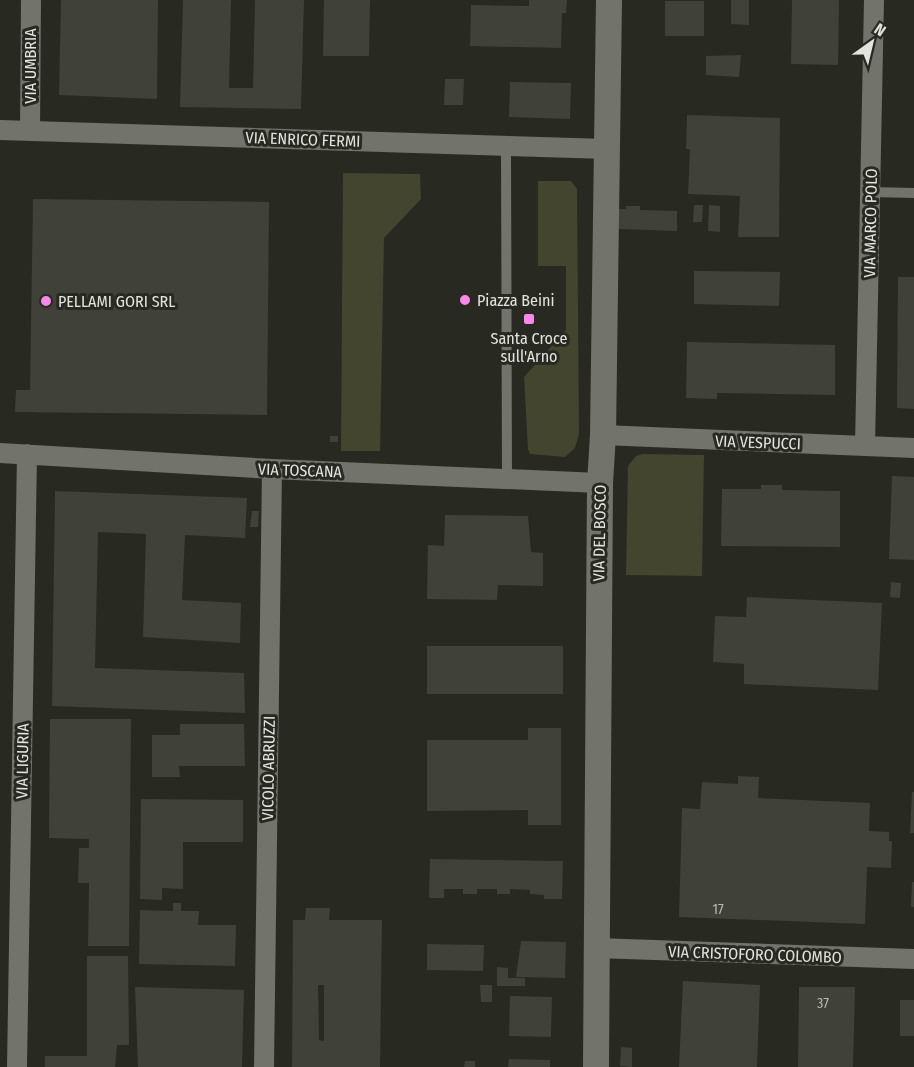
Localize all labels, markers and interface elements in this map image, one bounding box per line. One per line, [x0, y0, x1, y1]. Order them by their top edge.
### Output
north arrow [842, 12, 902, 72]
text: N [871, 19, 889, 41]
street label: VIA UMBRIA [21, 28, 40, 104]
street label: VIA ENRICO FERMI [245, 128, 361, 151]
street label: VIA MARCO POLO [860, 168, 881, 278]
place label: Piazza Beini [477, 291, 554, 310]
place label: PELLAMI GORI SRL [58, 292, 175, 311]
marker: Piazza Beini [458, 293, 472, 307]
marker: PELLAMI GORI SRL [39, 294, 53, 308]
marker: Santa Croce sull'Arno [522, 312, 536, 326]
place label: Santa Croce sull'Arno [491, 329, 567, 366]
street label: VIA VESPUCCI [715, 432, 801, 453]
street label: VIA TOSCANA [258, 460, 343, 481]
street label: VIA DEL BOSCO [589, 484, 610, 582]
street label: VICOLO ABRUZZI [258, 716, 279, 820]
street label: VIA LIGURIA [12, 722, 33, 799]
house number: 17 [712, 901, 724, 918]
street label: VIA CRISTOFORO COLOMBO [668, 942, 842, 967]
house number: 37 [817, 995, 829, 1012]

